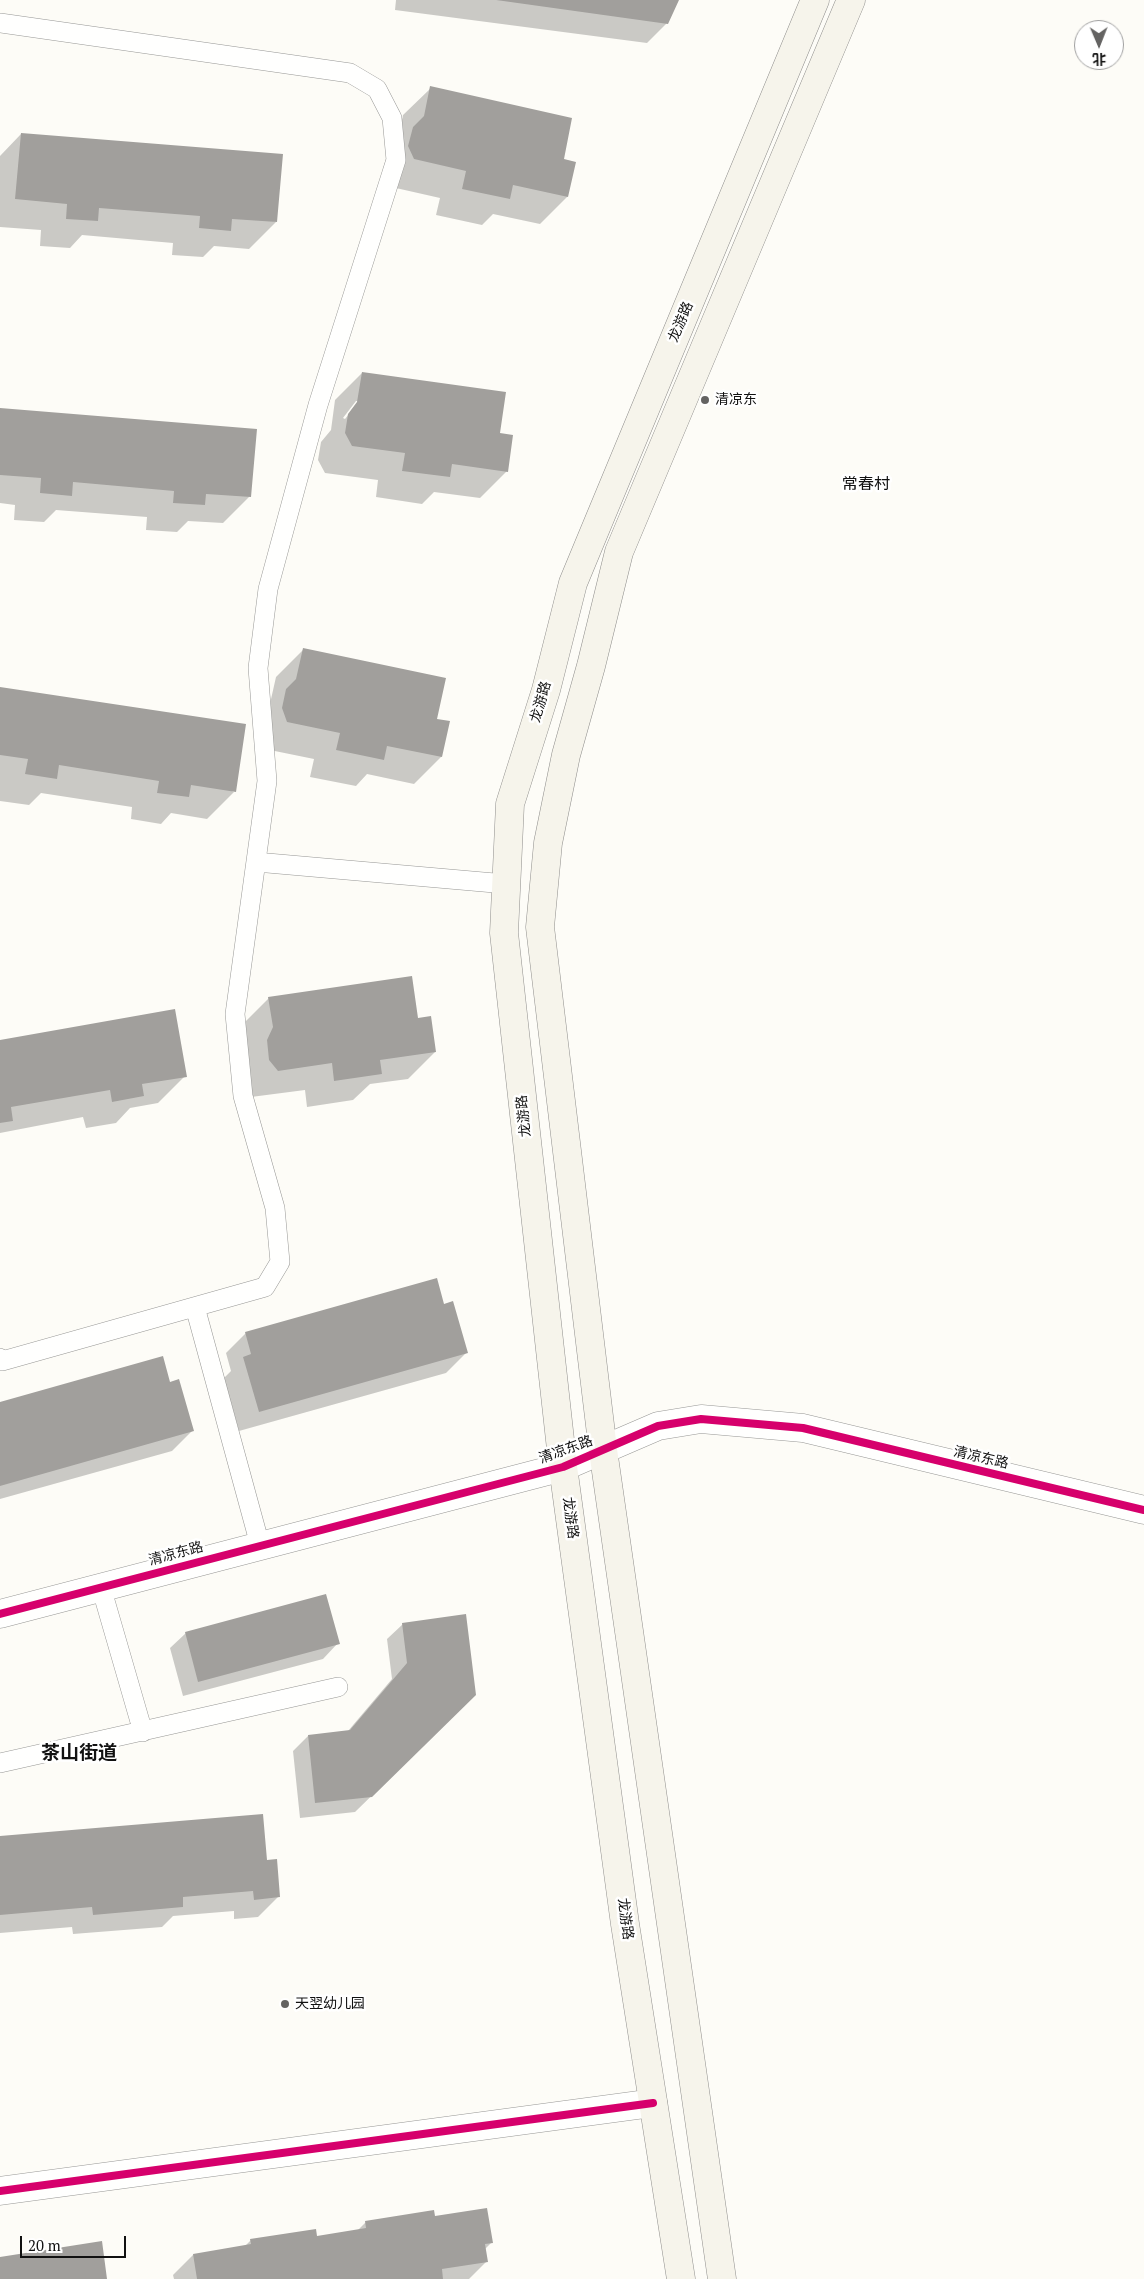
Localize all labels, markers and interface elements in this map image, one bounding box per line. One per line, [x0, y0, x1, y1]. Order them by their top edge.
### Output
north arrow [1074, 20, 1124, 70]
text: 北 [1092, 50, 1106, 69]
street label: 龙游路 [665, 299, 697, 345]
place label: 清凉东 [715, 392, 757, 408]
marker: 清凉东 [699, 394, 711, 406]
district label: 常春村 [842, 474, 890, 494]
street label: 龙游路 [527, 679, 555, 725]
street label: 龙游路 [513, 1094, 535, 1138]
street label: 清凉东路 [537, 1433, 595, 1467]
street label: 清凉东路 [952, 1444, 1010, 1472]
street label: 龙游路 [559, 1496, 581, 1540]
street label: 清凉东路 [147, 1539, 205, 1569]
district label: 茶山街道 [41, 1743, 117, 1765]
street label: 龙游路 [614, 1897, 636, 1941]
place label: 天翌幼儿园 [295, 1996, 365, 2012]
marker: 天翌幼儿园 [279, 1998, 291, 2010]
scale bar [22, 2226, 129, 2258]
text: 20 m [28, 2235, 61, 2255]

